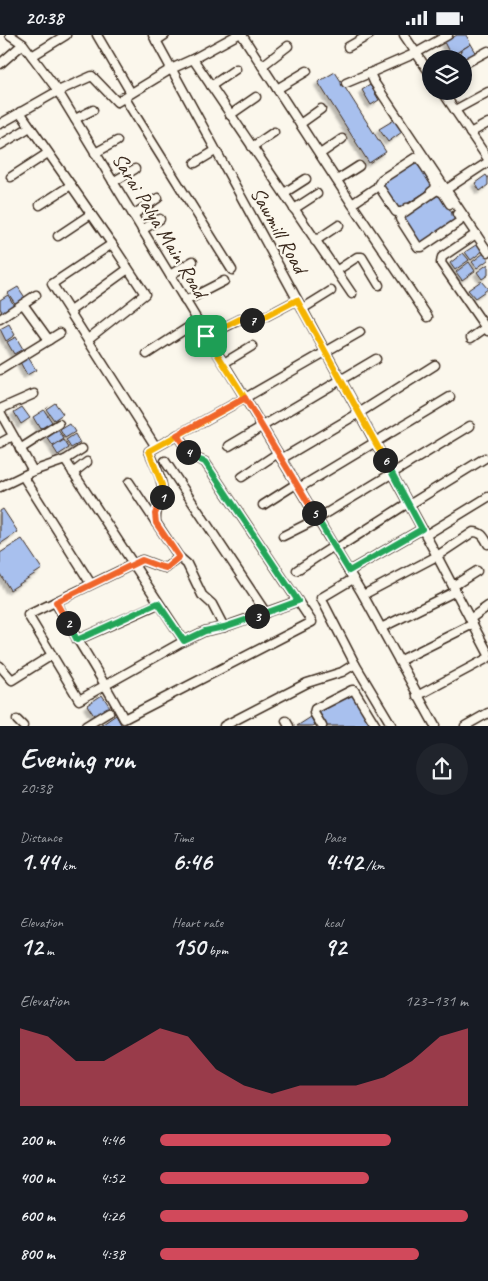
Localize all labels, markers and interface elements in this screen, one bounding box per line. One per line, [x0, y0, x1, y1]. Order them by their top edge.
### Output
text: 20:38 [25, 6, 63, 30]
map controls [422, 50, 472, 100]
button: layers [422, 50, 472, 100]
street label: Sarai Palya Main Road [107, 148, 215, 305]
street label: Sawmill Road [245, 182, 315, 281]
pin: 7 [240, 307, 264, 333]
text: 7 [249, 312, 256, 329]
pin [185, 315, 227, 357]
icon: arrive [192, 322, 220, 350]
pin: 4 [176, 439, 200, 465]
text: 4 [185, 444, 192, 461]
pin: 6 [372, 447, 398, 473]
text: 6 [382, 452, 389, 469]
pin: 1 [150, 485, 174, 509]
text: 1 [159, 489, 166, 506]
pin: 5 [302, 501, 326, 525]
text: 5 [311, 505, 318, 522]
pin: 3 [244, 603, 270, 629]
text: 3 [254, 608, 261, 625]
pin: 2 [56, 611, 80, 635]
text: 2 [65, 615, 72, 632]
text: Evening run [20, 741, 135, 776]
button: share [416, 743, 468, 795]
text: 20:38 [20, 778, 52, 798]
text: Distance [20, 829, 62, 846]
text: Time [172, 829, 193, 846]
text: Pace [324, 829, 346, 846]
text: 1.44 [20, 846, 59, 878]
text: 6:46 [172, 846, 212, 878]
text: 4:42 [324, 846, 363, 878]
text: km [59, 857, 76, 874]
text: /km [363, 857, 384, 874]
text: Elevation [20, 914, 63, 931]
text: Heart rate [172, 914, 223, 931]
text: kcal [324, 914, 343, 931]
text: 12 [20, 931, 43, 963]
text: 150 [172, 931, 205, 963]
text: 92 [324, 931, 346, 963]
text: m [43, 942, 54, 959]
text: bpm [205, 942, 228, 959]
text: Elevation [20, 991, 69, 1011]
text: 123–131 m [405, 991, 468, 1011]
text: 200 m [20, 1130, 55, 1150]
text: 4:46 [100, 1130, 125, 1150]
text: 400 m [20, 1168, 55, 1188]
text: 4:52 [100, 1168, 125, 1188]
text: 600 m [20, 1206, 55, 1226]
text: 4:26 [100, 1206, 125, 1226]
text: 800 m [20, 1244, 55, 1264]
text: 4:38 [100, 1244, 125, 1264]

